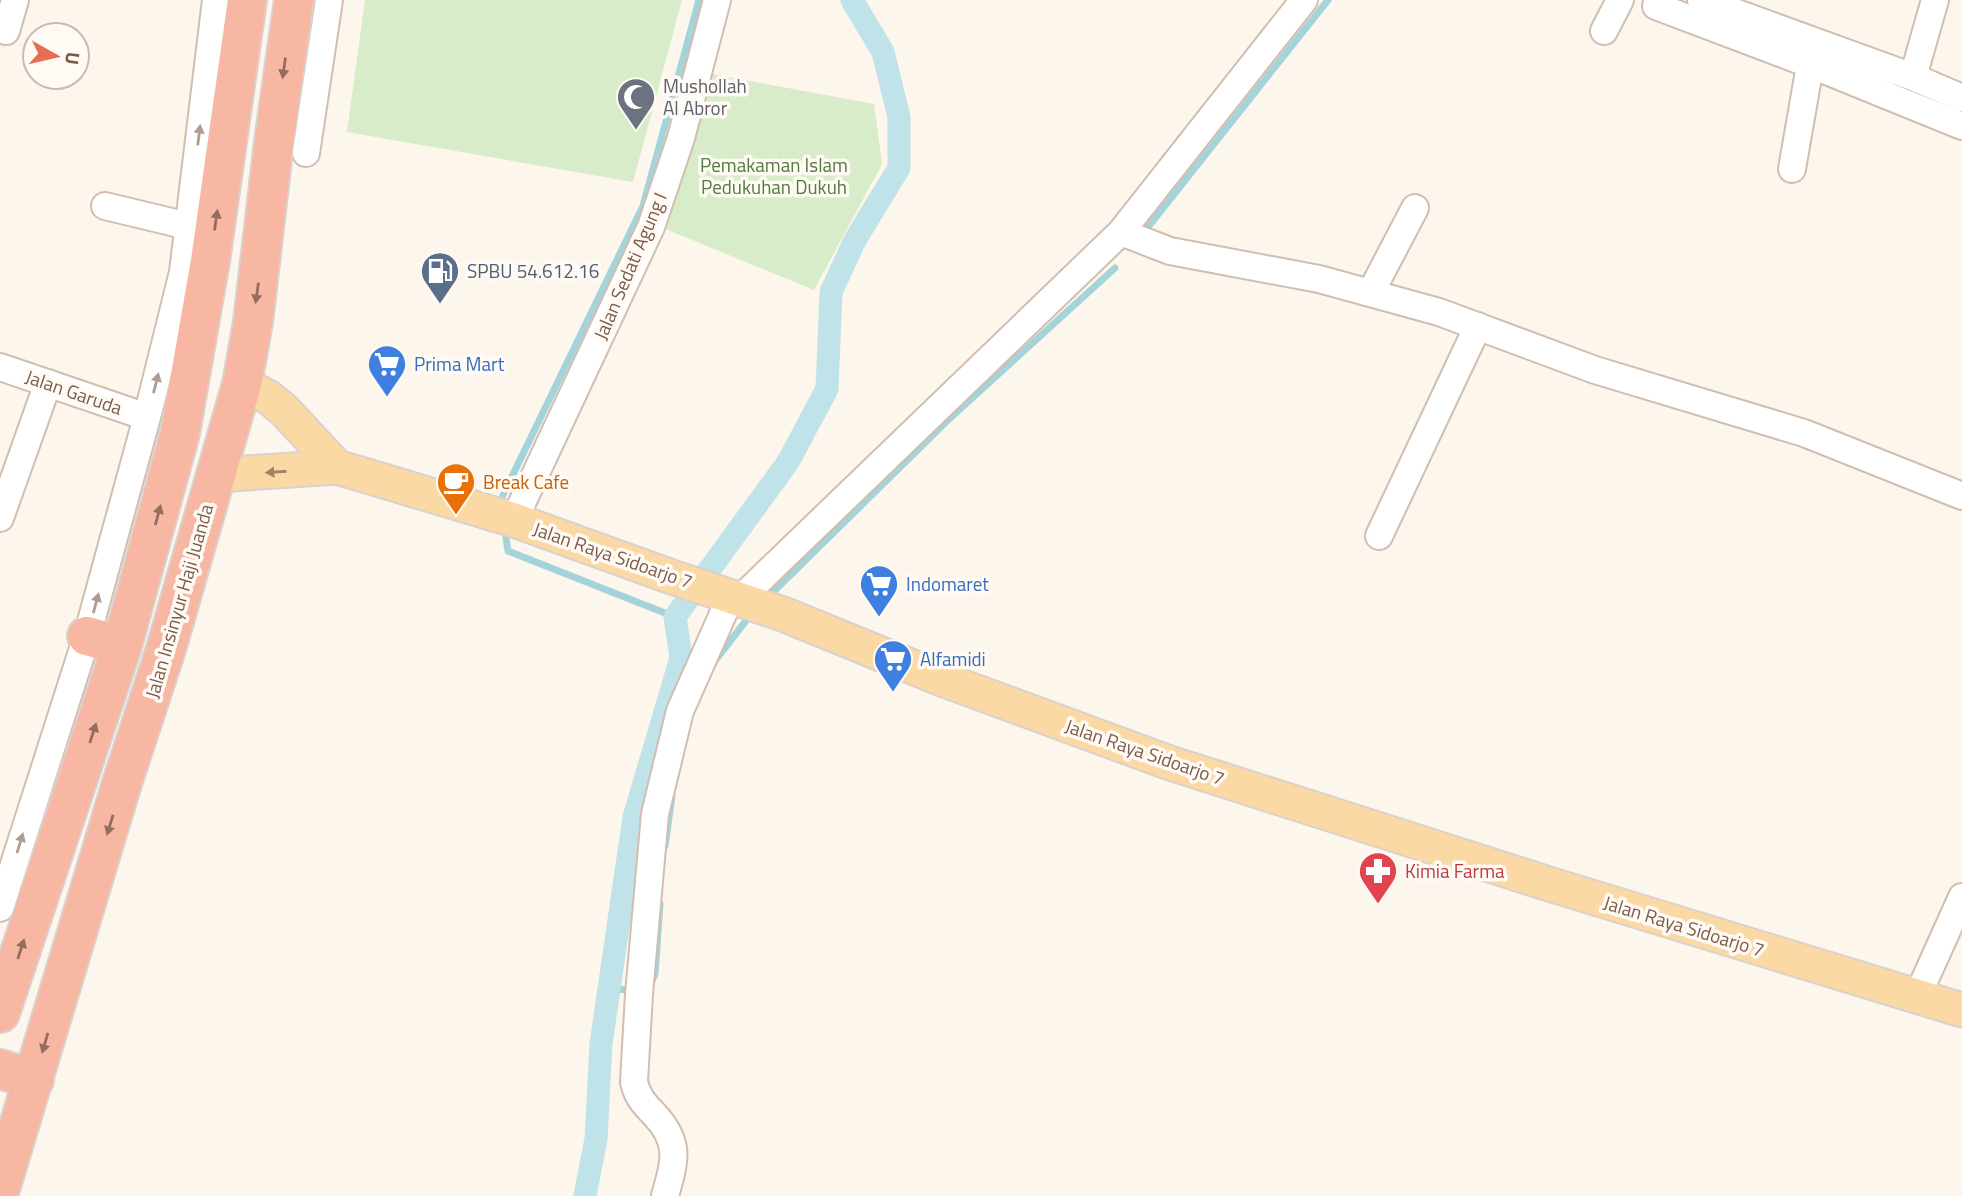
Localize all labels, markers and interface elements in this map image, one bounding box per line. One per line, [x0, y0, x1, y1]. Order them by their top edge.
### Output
north arrow [21, 21, 91, 91]
text: U [58, 50, 89, 67]
one-way arrow [279, 57, 290, 79]
place label: Mushollah Al Abror [663, 71, 747, 122]
mosque icon: Mushollah Al Abror [615, 76, 657, 131]
one-way arrow [194, 124, 205, 146]
park label: Pemakaman Islam Pedukuhan Dukuh [700, 150, 848, 201]
street label: Jalan Sedati Agung I [585, 188, 674, 344]
one-way arrow [211, 209, 222, 231]
fuel station icon: SPBU 54.612.16 [419, 250, 461, 305]
place label: SPBU 54.612.16 [467, 256, 599, 285]
one-way arrow [252, 283, 263, 305]
supermarket icon: Prima Mart [366, 343, 408, 398]
place label: Prima Mart [414, 349, 505, 378]
street label: Jalan Garuda [22, 361, 127, 422]
one-way arrow [151, 372, 162, 394]
cafe icon: Break Cafe [435, 461, 477, 516]
one-way arrow [265, 467, 287, 478]
place label: Break Cafe [483, 467, 569, 496]
street label: Jalan Insinyur Haji Juanda [137, 500, 220, 701]
one-way arrow [153, 504, 163, 525]
street label: Jalan Raya Sidoarjo 7 [530, 514, 697, 595]
supermarket icon: Indomaret [858, 563, 900, 618]
place label: Indomaret [906, 569, 989, 598]
one-way arrow [92, 592, 102, 613]
supermarket icon: Alfamidi [872, 638, 914, 693]
place label: Alfamidi [920, 644, 986, 673]
street label: Jalan Raya Sidoarjo 7 [1062, 711, 1229, 792]
one-way arrow [88, 722, 99, 743]
one-way arrow [104, 815, 114, 836]
one-way arrow [16, 832, 26, 853]
pharmacy icon: Kimia Farma [1357, 850, 1399, 905]
place label: Kimia Farma [1405, 856, 1505, 885]
street label: Jalan Raya Sidoarjo 7 [1600, 887, 1768, 964]
one-way arrow [17, 938, 27, 959]
one-way arrow [39, 1033, 49, 1054]

